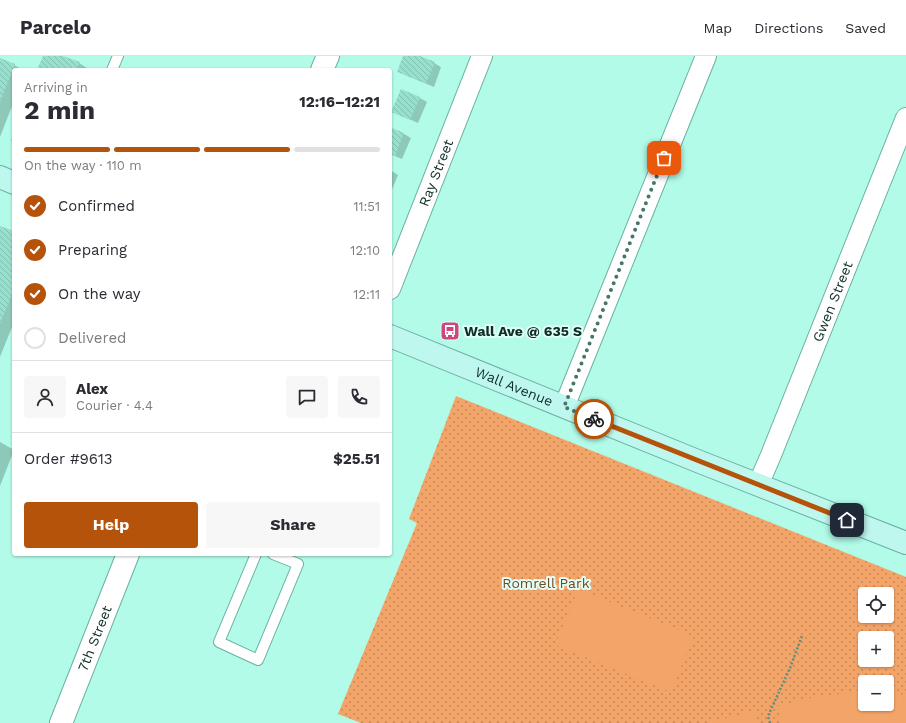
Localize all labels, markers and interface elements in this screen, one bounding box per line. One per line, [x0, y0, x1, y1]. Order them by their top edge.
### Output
text: Parcelo [20, 16, 91, 39]
text: Map [704, 20, 732, 36]
text: Directions [754, 20, 823, 36]
text: Saved [845, 20, 886, 36]
text: Arriving in [24, 80, 88, 95]
text: 12:16–12:21 [299, 93, 380, 111]
text: 2 min [24, 95, 95, 125]
street label: Ray Street [415, 137, 456, 209]
pin [647, 141, 681, 175]
icon: bag [653, 147, 675, 169]
text: On the way · 110 m [24, 158, 142, 173]
icon: check [24, 195, 46, 217]
text: Confirmed [58, 197, 135, 215]
text: 11:51 [353, 199, 380, 214]
icon: check [24, 239, 46, 261]
text: Preparing [58, 241, 127, 259]
text: 12:10 [350, 243, 380, 258]
street label: Gwen Street [809, 259, 856, 344]
icon: check [24, 283, 46, 305]
text: On the way [58, 285, 140, 303]
text: 12:11 [353, 287, 380, 302]
bus stop icon: Wall Ave @ 635 S [439, 320, 461, 342]
place label: Wall Ave @ 635 S [464, 323, 582, 339]
text: Delivered [58, 329, 126, 347]
street label: Wall Avenue [473, 363, 555, 409]
button: person [24, 376, 66, 418]
button: chat [286, 376, 328, 418]
button: phone [338, 376, 380, 418]
text: Alex [76, 380, 108, 398]
text: Courier · 4.4 [76, 398, 153, 413]
courier [574, 399, 614, 439]
icon: bike [583, 408, 605, 430]
text: Order #9613 [24, 450, 113, 468]
text: $25.51 [333, 450, 380, 468]
button: Help [24, 502, 198, 548]
button: Share [206, 502, 380, 548]
pin [830, 503, 864, 537]
icon: home [836, 509, 858, 531]
park label: Romrell Park [502, 575, 590, 591]
map controls [858, 587, 894, 711]
button: locate [858, 587, 894, 623]
street label: 7th Street [74, 603, 115, 674]
button: + [858, 631, 894, 667]
button: − [858, 675, 894, 711]

